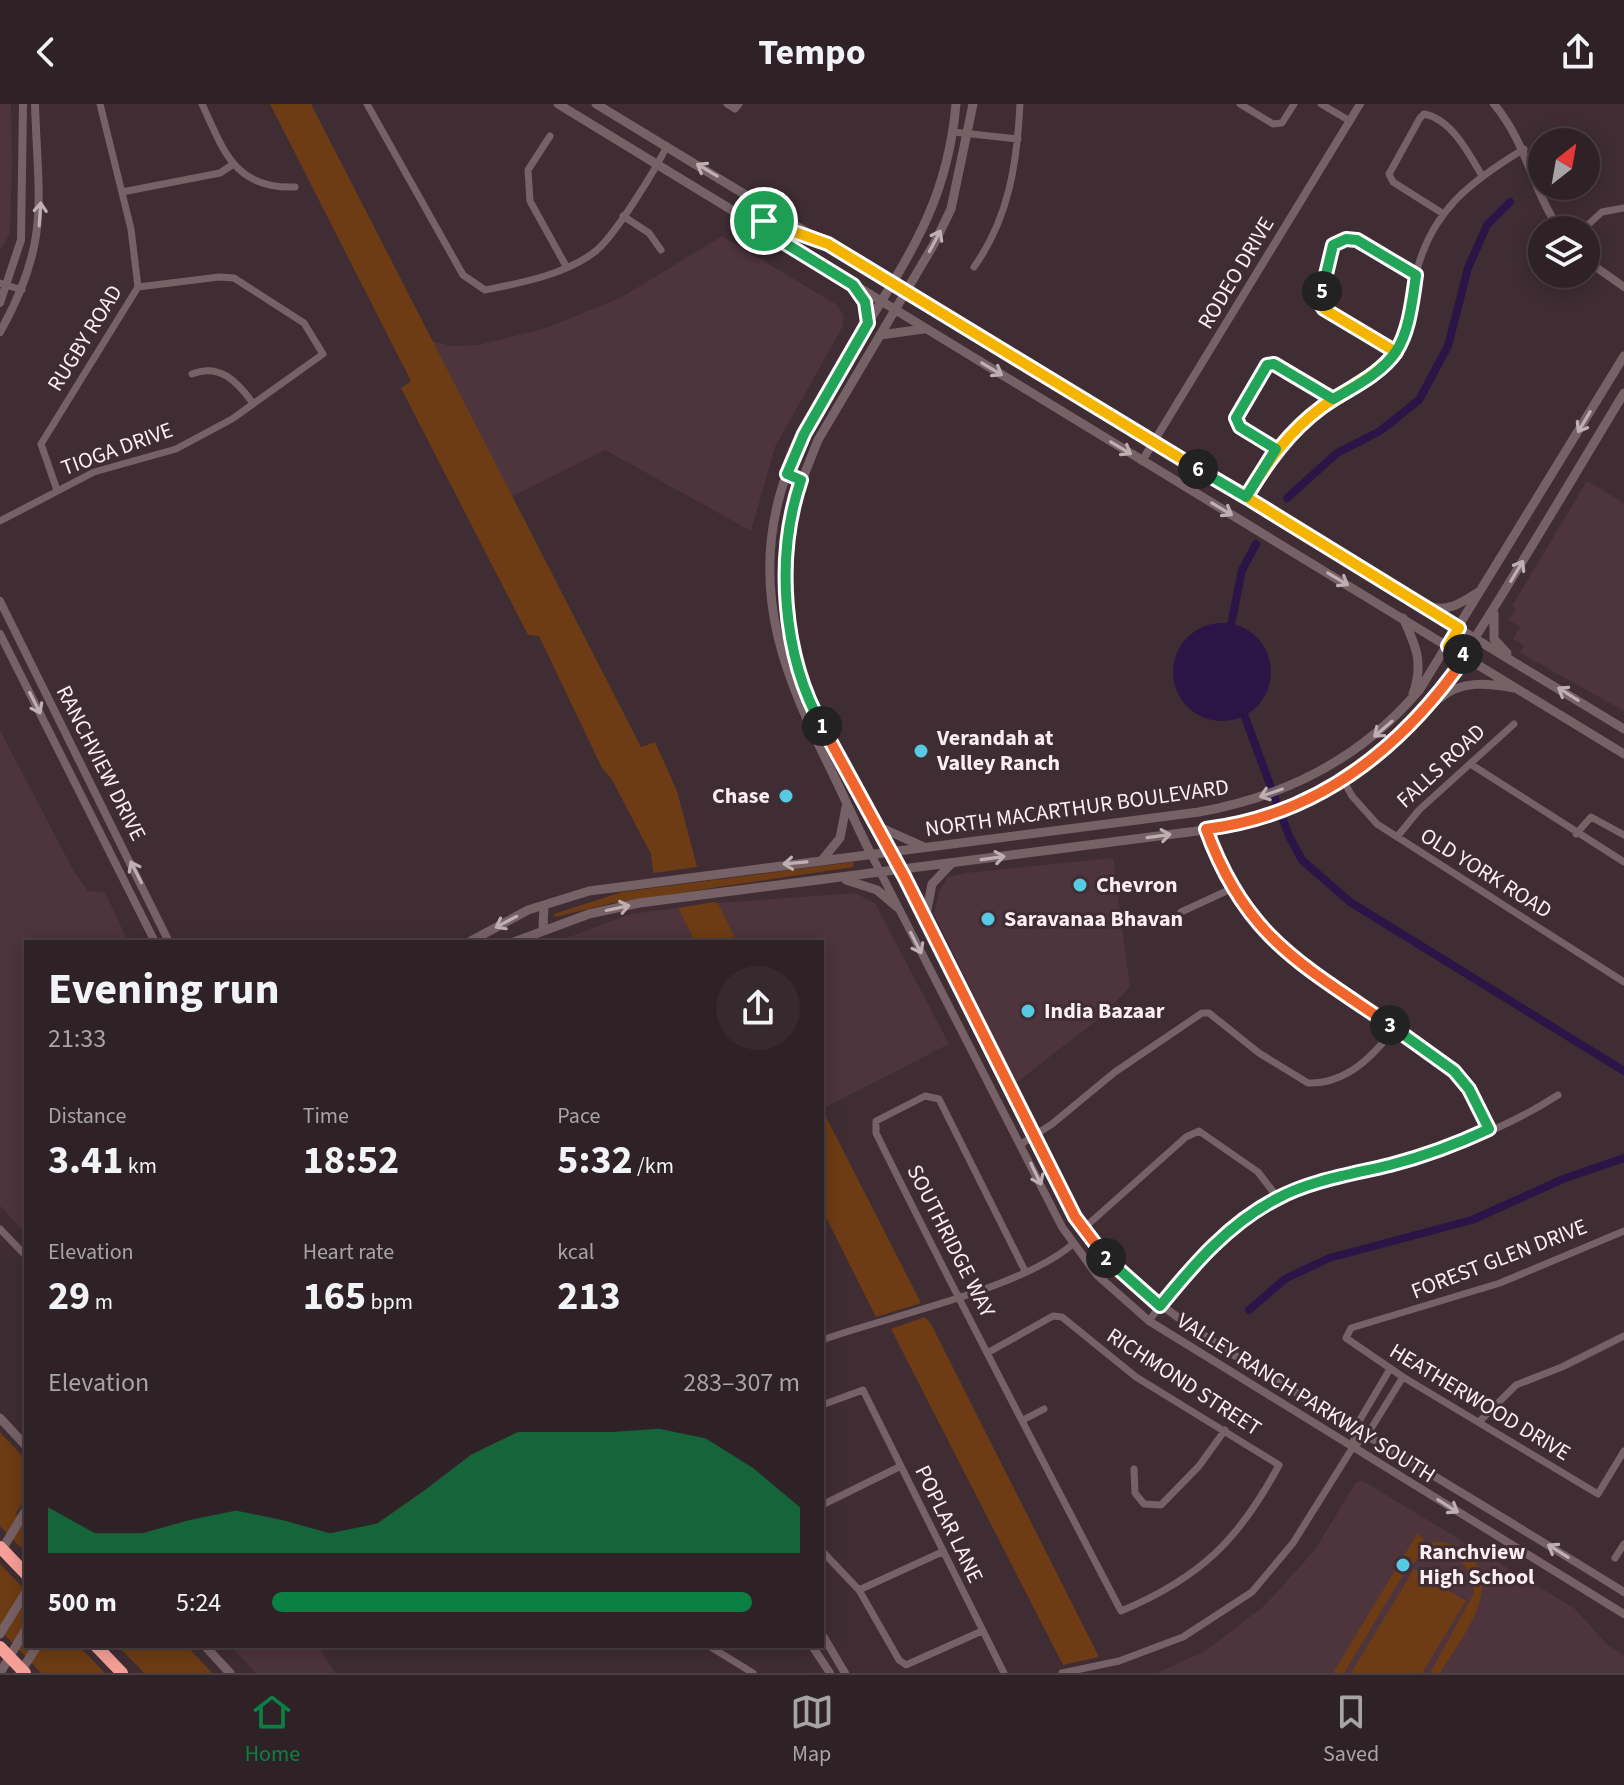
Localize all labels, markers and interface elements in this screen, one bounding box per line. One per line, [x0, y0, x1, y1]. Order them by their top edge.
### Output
text: Tempo [758, 27, 866, 78]
icon: back [24, 30, 68, 74]
icon: share [1556, 30, 1600, 74]
north arrow [1528, 128, 1600, 200]
map controls [1528, 128, 1600, 288]
one-way arrow [696, 162, 719, 178]
pin [730, 187, 798, 255]
icon: arrive [742, 199, 786, 243]
one-way arrow [33, 201, 48, 228]
street label: RODEO DRIVE [1190, 211, 1282, 335]
button: layers [1528, 216, 1600, 288]
one-way arrow [928, 229, 944, 253]
pin: 5 [1302, 271, 1342, 311]
text: 5 [1316, 275, 1328, 307]
street label: RUGBY ROAD [40, 279, 130, 397]
one-way arrow [980, 362, 1003, 378]
one-way arrow [1575, 410, 1591, 433]
street label: TIOGA DRIVE [57, 414, 177, 484]
one-way arrow [1109, 440, 1132, 456]
pin: 6 [1178, 449, 1218, 489]
text: 6 [1192, 453, 1204, 485]
one-way arrow [1210, 501, 1233, 517]
one-way arrow [1509, 560, 1525, 583]
one-way arrow [1326, 571, 1349, 587]
pin: 4 [1443, 634, 1483, 674]
text: 4 [1457, 638, 1469, 670]
street label: RANCHVIEW DRIVE [48, 680, 154, 846]
one-way arrow [1557, 685, 1579, 702]
one-way arrow [28, 691, 43, 715]
pin: 1 [802, 706, 842, 746]
text: 1 [816, 710, 828, 742]
street label: FALLS ROAD [1389, 716, 1493, 816]
one-way arrow [1374, 719, 1394, 737]
place label: Verandah at Valley Ranch [936, 722, 1060, 779]
marker: Verandah at Valley Ranch [912, 742, 930, 760]
street label: NORTH MACARTHUR BOULEVARD [923, 771, 1231, 845]
place label: Chase [712, 780, 770, 812]
marker: Chase [777, 787, 795, 805]
one-way arrow [1259, 787, 1284, 802]
street label: OLD YORK ROAD [1414, 820, 1558, 926]
one-way arrow [1145, 828, 1172, 843]
one-way arrow [980, 850, 1005, 865]
one-way arrow [782, 856, 809, 871]
one-way arrow [127, 860, 143, 884]
place label: Chevron [1096, 869, 1177, 901]
marker: Chevron [1071, 876, 1089, 894]
one-way arrow [605, 899, 630, 914]
place label: Saravanaa Bhavan [1004, 903, 1183, 935]
marker: Saravanaa Bhavan [979, 910, 997, 928]
one-way arrow [494, 915, 518, 931]
one-way arrow [909, 931, 924, 955]
text: Evening run [48, 958, 280, 1021]
button: share [716, 966, 800, 1050]
place label: India Bazaar [1044, 995, 1165, 1027]
marker: India Bazaar [1019, 1002, 1037, 1020]
pin: 3 [1370, 1005, 1410, 1045]
text: 3 [1384, 1009, 1396, 1041]
text: 21:33 [48, 1020, 106, 1057]
text: Distance [48, 1100, 126, 1132]
text: Time [303, 1100, 349, 1132]
text: Pace [557, 1100, 600, 1132]
text: 3.41 [48, 1132, 123, 1189]
text: 18:52 [303, 1132, 399, 1189]
text: 5:32 [557, 1132, 633, 1189]
text: km [123, 1150, 157, 1182]
text: /km [633, 1150, 674, 1182]
street label: SOUTHRIDGE WAY [899, 1159, 1004, 1323]
one-way arrow [1028, 1162, 1044, 1186]
street label: FOREST GLEN DRIVE [1406, 1211, 1592, 1307]
text: Elevation [48, 1236, 134, 1268]
text: Heart rate [303, 1236, 394, 1268]
text: kcal [557, 1236, 594, 1268]
pin: 2 [1086, 1238, 1126, 1278]
text: 2 [1100, 1242, 1112, 1274]
text: 29 [48, 1268, 90, 1325]
text: 165 [303, 1268, 366, 1325]
text: 213 [557, 1268, 621, 1325]
text: m [90, 1286, 113, 1318]
text: bpm [366, 1286, 413, 1318]
street label: VALLEY RANCH PARKWAY SOUTH [1170, 1305, 1442, 1491]
street label: RICHMOND STREET [1100, 1320, 1268, 1444]
street label: HEATHERWOOD DRIVE [1383, 1335, 1577, 1469]
text: Elevation [48, 1364, 149, 1401]
text: 283–307 m [683, 1364, 800, 1401]
street label: POPLAR LANE [907, 1460, 991, 1588]
one-way arrow [1436, 1499, 1459, 1515]
place label: Ranchview High School [1419, 1536, 1535, 1593]
one-way arrow [1547, 1543, 1570, 1559]
marker: Ranchview High School [1394, 1556, 1412, 1574]
text: 500 m [48, 1584, 117, 1621]
text: 5:24 [176, 1584, 221, 1621]
tab: Home [245, 1690, 300, 1770]
tab: Map [790, 1690, 834, 1770]
tab: Saved [1323, 1690, 1379, 1770]

